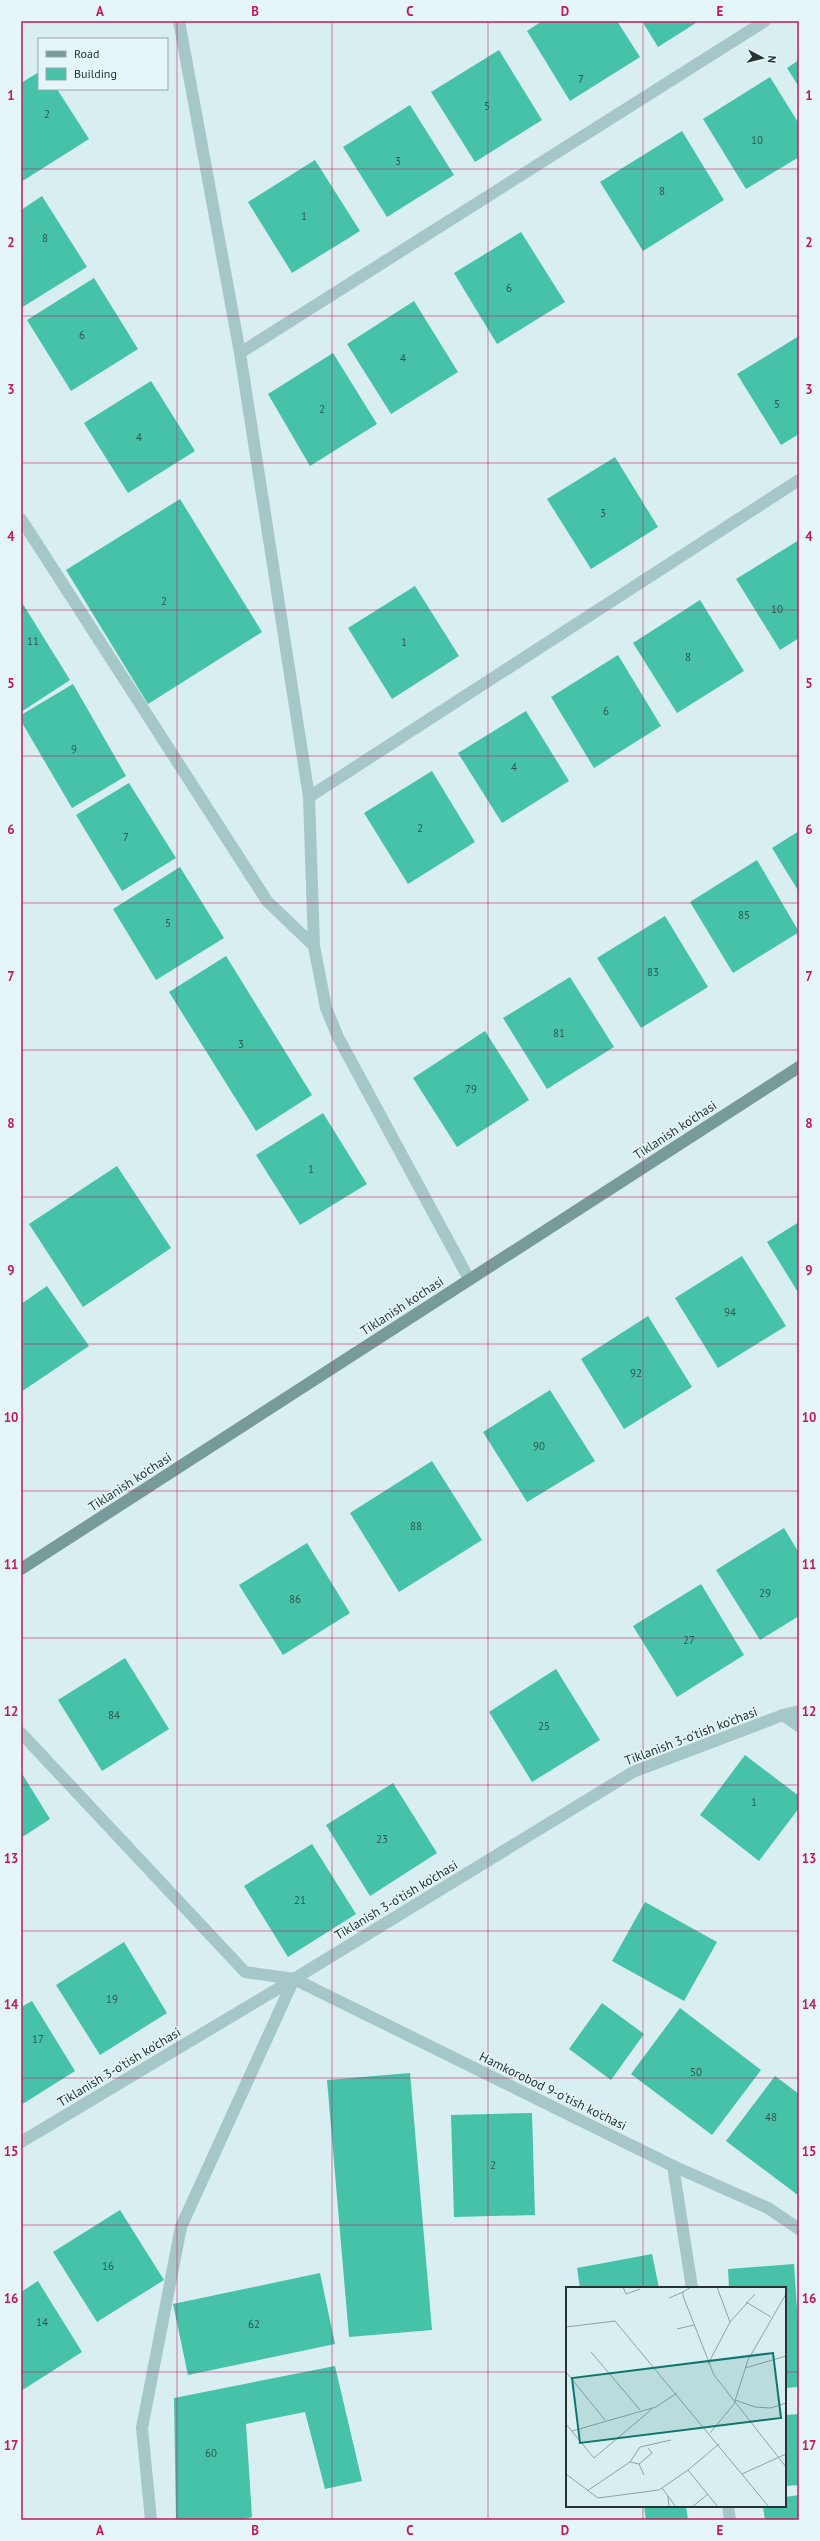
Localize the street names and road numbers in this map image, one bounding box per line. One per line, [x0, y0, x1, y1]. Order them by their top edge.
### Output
street label: Tiklanish ko'chasi [630, 1097, 720, 1163]
street label: Tiklanish ko'chasi [357, 1273, 447, 1339]
street label: Tiklanish ko'chasi [85, 1449, 175, 1515]
street label: Tiklanish 3-o'tish ko'chasi [622, 1703, 760, 1769]
street label: Tiklanish 3-o'tish ko'chasi [331, 1856, 461, 1944]
street label: Tiklanish 3-o'tish ko'chasi [54, 2023, 184, 2111]
street label: Hamkorobod 9-o'tish ko'chasi [477, 2048, 629, 2134]

